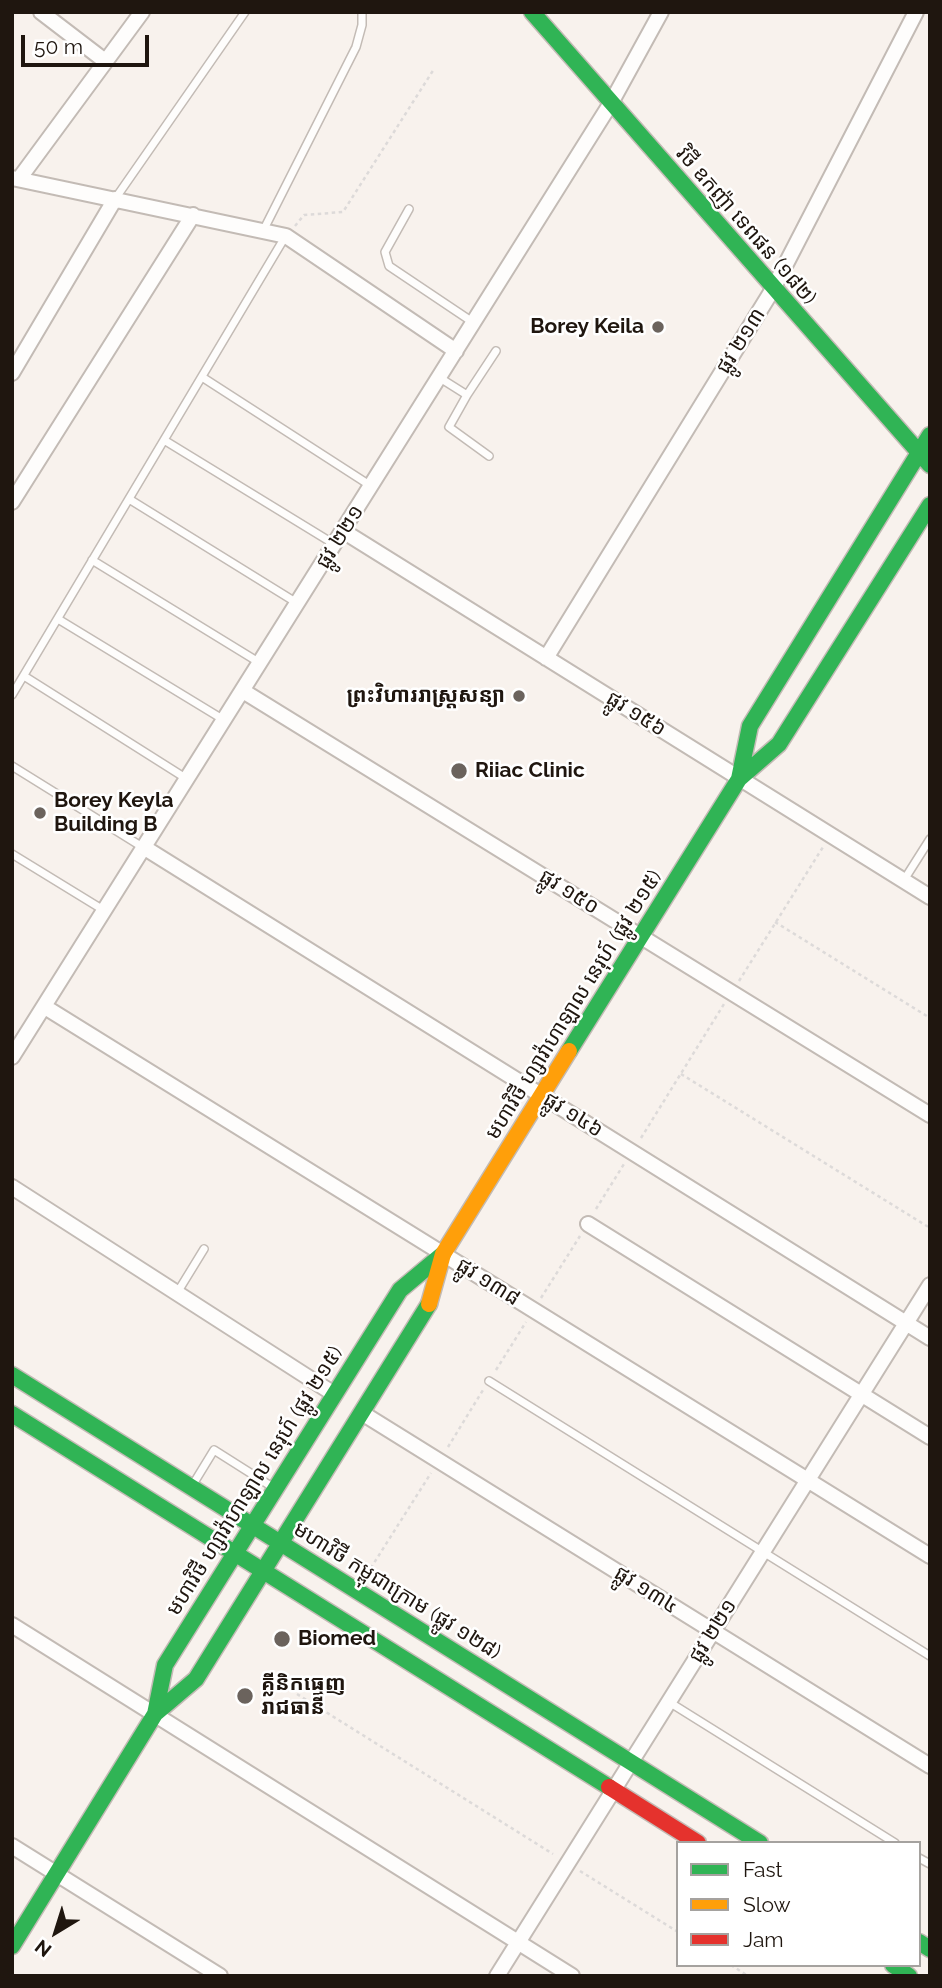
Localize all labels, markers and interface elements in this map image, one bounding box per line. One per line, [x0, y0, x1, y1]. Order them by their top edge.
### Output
scale bar [24, 21, 152, 65]
text: 50 m [34, 34, 83, 59]
street label: វិថី ឧកញ៉ា ទេពផន (១៨២) [670, 142, 822, 310]
street label: ផ្លូវ ២១៣ [711, 303, 771, 379]
place label: Borey Keila [530, 314, 644, 340]
marker: Borey Keila [650, 319, 666, 335]
street label: ផ្លូវ ២២១ [311, 500, 369, 574]
place label: ព្រះវិហាររាស្ត្រសន្យា [347, 683, 505, 709]
street label: ផ្លូវ ១៥៦ [602, 686, 670, 742]
marker: ព្រះវិហាររាស្ត្រសន្យា [511, 688, 527, 704]
place label: Riiac Clinic [475, 758, 585, 784]
marker: Riiac Clinic [449, 761, 469, 781]
place label: Borey Keyla Building B [54, 788, 174, 838]
marker: Borey Keyla Building B [32, 805, 48, 821]
street label: ផ្លូវ ១៥០ [535, 864, 603, 920]
street label: មហាវិថី ហ្សាវ៉ាហាឡាល នេរុហ៍ (ផ្លូវ ២១៥) [480, 866, 668, 1144]
street label: ផ្លូវ ១៤៦ [539, 1087, 607, 1143]
street label: ផ្លូវ ១៣៨ [452, 1253, 524, 1311]
street label: មហាវិថី ហ្សាវ៉ាហាឡាល នេរុហ៍ (ផ្លូវ ២១៥) [161, 1342, 349, 1620]
street label: មហាវិថី កម្ពុជាក្រោម (ផ្លូវ ១២៨) [289, 1517, 505, 1665]
street label: ផ្លូវ ១៣៤ [610, 1561, 682, 1619]
street label: ផ្លូវ ២២១ [684, 1594, 742, 1668]
place label: Biomed [298, 1626, 376, 1652]
marker: Biomed [272, 1629, 292, 1649]
place label: គ្លីនិកធ្មេញ រាជធានី [261, 1671, 346, 1721]
marker: គ្លីនិកធ្មេញ រាជធានី [235, 1686, 255, 1706]
legend [676, 1841, 921, 1967]
text: Fast [743, 1857, 783, 1882]
text: Slow [743, 1892, 791, 1917]
north arrow [21, 1897, 91, 1967]
text: Jam [743, 1927, 784, 1952]
text: N [31, 1935, 56, 1962]

